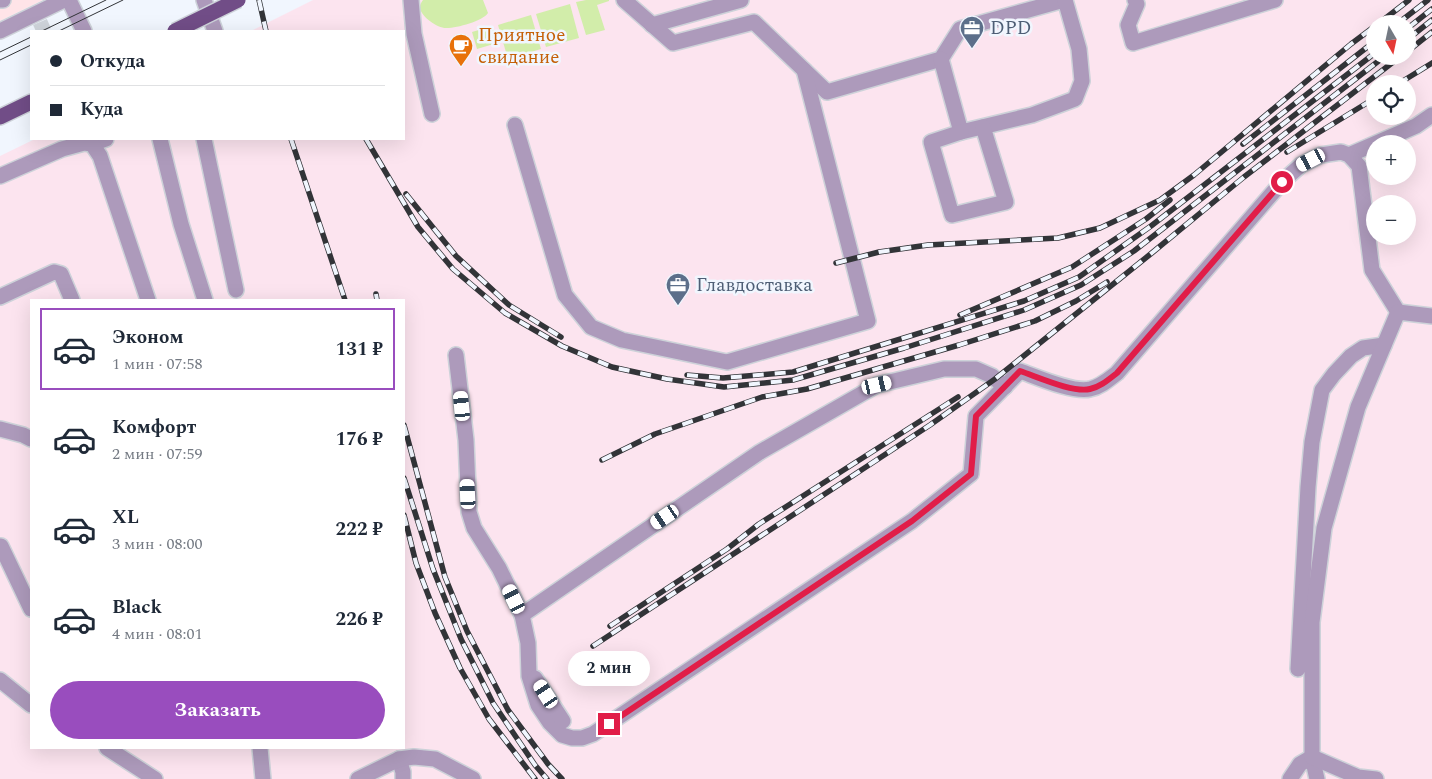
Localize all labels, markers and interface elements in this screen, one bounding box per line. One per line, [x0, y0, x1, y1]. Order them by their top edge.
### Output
place label: DPD [990, 14, 1032, 43]
office icon: DPD [959, 15, 985, 49]
north arrow [1366, 15, 1416, 65]
map controls [1366, 15, 1416, 245]
place label: Приятное свидание [478, 21, 565, 72]
cafe icon: Приятное свидание [448, 33, 474, 67]
text: Откуда [80, 47, 145, 76]
button: locate [1366, 75, 1416, 125]
text: Куда [80, 95, 123, 124]
button: + [1366, 135, 1416, 185]
car [1294, 147, 1327, 173]
route start [1271, 171, 1293, 193]
button: − [1366, 195, 1416, 245]
place label: Главдоставка [696, 271, 813, 300]
office icon: Главдоставка [665, 272, 691, 306]
text: Эконом [112, 323, 183, 352]
icon: car [52, 327, 97, 372]
text: 131 ₽ [336, 335, 383, 364]
text: 1 мин · 07:58 [112, 352, 202, 376]
car [860, 374, 893, 396]
car [452, 390, 471, 422]
text: Комфорт [112, 413, 196, 442]
icon: car [52, 417, 97, 462]
text: 176 ₽ [336, 425, 383, 454]
text: 2 мин · 07:59 [112, 442, 202, 466]
car [459, 479, 476, 509]
car [648, 502, 681, 532]
text: XL [112, 503, 139, 532]
icon: car [52, 507, 97, 552]
text: 222 ₽ [336, 515, 383, 544]
text: 3 мин · 08:00 [112, 532, 202, 556]
car [500, 582, 527, 616]
text: Black [112, 593, 162, 622]
icon: car [52, 597, 97, 642]
text: 226 ₽ [336, 605, 383, 634]
text: 4 мин · 08:01 [112, 622, 202, 646]
callout: 2 мин [568, 652, 650, 686]
text: 2 мин [586, 656, 632, 680]
car [531, 677, 560, 711]
button: Заказать [50, 681, 385, 739]
route end [598, 713, 620, 735]

